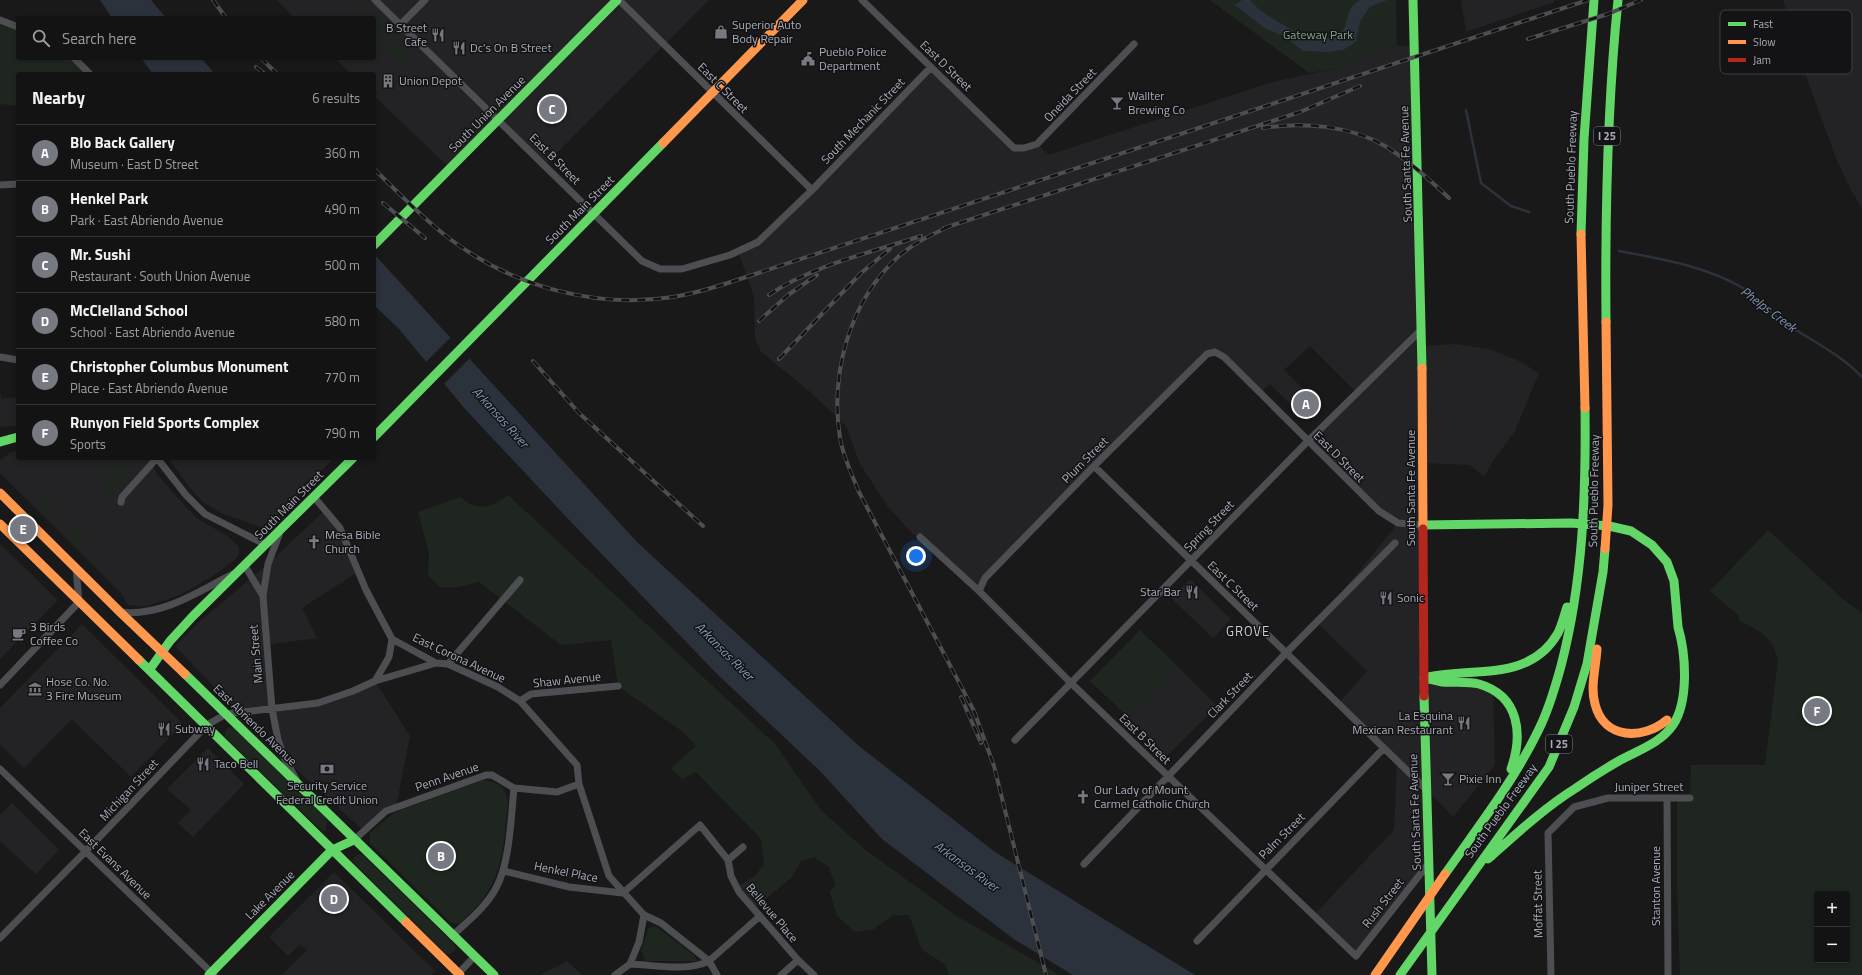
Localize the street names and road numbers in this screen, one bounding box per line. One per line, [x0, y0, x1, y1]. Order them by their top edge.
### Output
street label: East D Street [916, 36, 977, 96]
street label: East C Street [694, 58, 754, 118]
street label: Oneida Street [1039, 63, 1101, 126]
street label: South Union Avenue [444, 71, 530, 157]
street label: South Mechanic Street [816, 72, 910, 168]
street label: South Santa Fe Avenue [1394, 105, 1417, 223]
street label: South Pueblo Freeway [1559, 110, 1582, 224]
road number: I 25 [1594, 127, 1620, 145]
street label: East B Street [525, 129, 586, 189]
street label: South Main Street [541, 170, 619, 249]
street label: East D Street [1309, 426, 1370, 487]
street label: South Santa Fe Avenue [1401, 430, 1420, 546]
street label: Plum Street [1057, 431, 1113, 488]
street label: South Pueblo Freeway [1583, 434, 1604, 548]
street label: South Main Street [250, 465, 328, 544]
street label: Spring Street [1179, 495, 1239, 556]
street label: East C Street [1203, 556, 1264, 616]
street label: Main Street [243, 623, 268, 684]
street label: East Corona Avenue [410, 628, 509, 687]
street label: Shaw Avenue [532, 666, 602, 693]
street label: Clark Street [1202, 666, 1257, 722]
street label: East Abriendo Avenue [209, 679, 302, 770]
street label: East B Street [1115, 709, 1176, 769]
road number: I 25 [1546, 735, 1572, 753]
street label: South Santa Fe Avenue [1403, 753, 1426, 871]
street label: Michigan Street [95, 754, 163, 825]
street label: Penn Avenue [412, 757, 481, 796]
street label: South Pueblo Freeway [1460, 759, 1542, 862]
street label: Juniper Street [1614, 777, 1684, 796]
street label: Palm Street [1254, 807, 1310, 863]
street label: East Evans Avenue [74, 824, 156, 904]
street label: Stanton Avenue [1646, 846, 1665, 926]
street label: Henkel Place [533, 856, 600, 887]
street label: Lake Avenue [240, 865, 299, 924]
street label: Moffat Street [1527, 869, 1548, 938]
street label: Rush Street [1357, 873, 1409, 932]
street label: Bellevue Place [742, 879, 803, 947]

